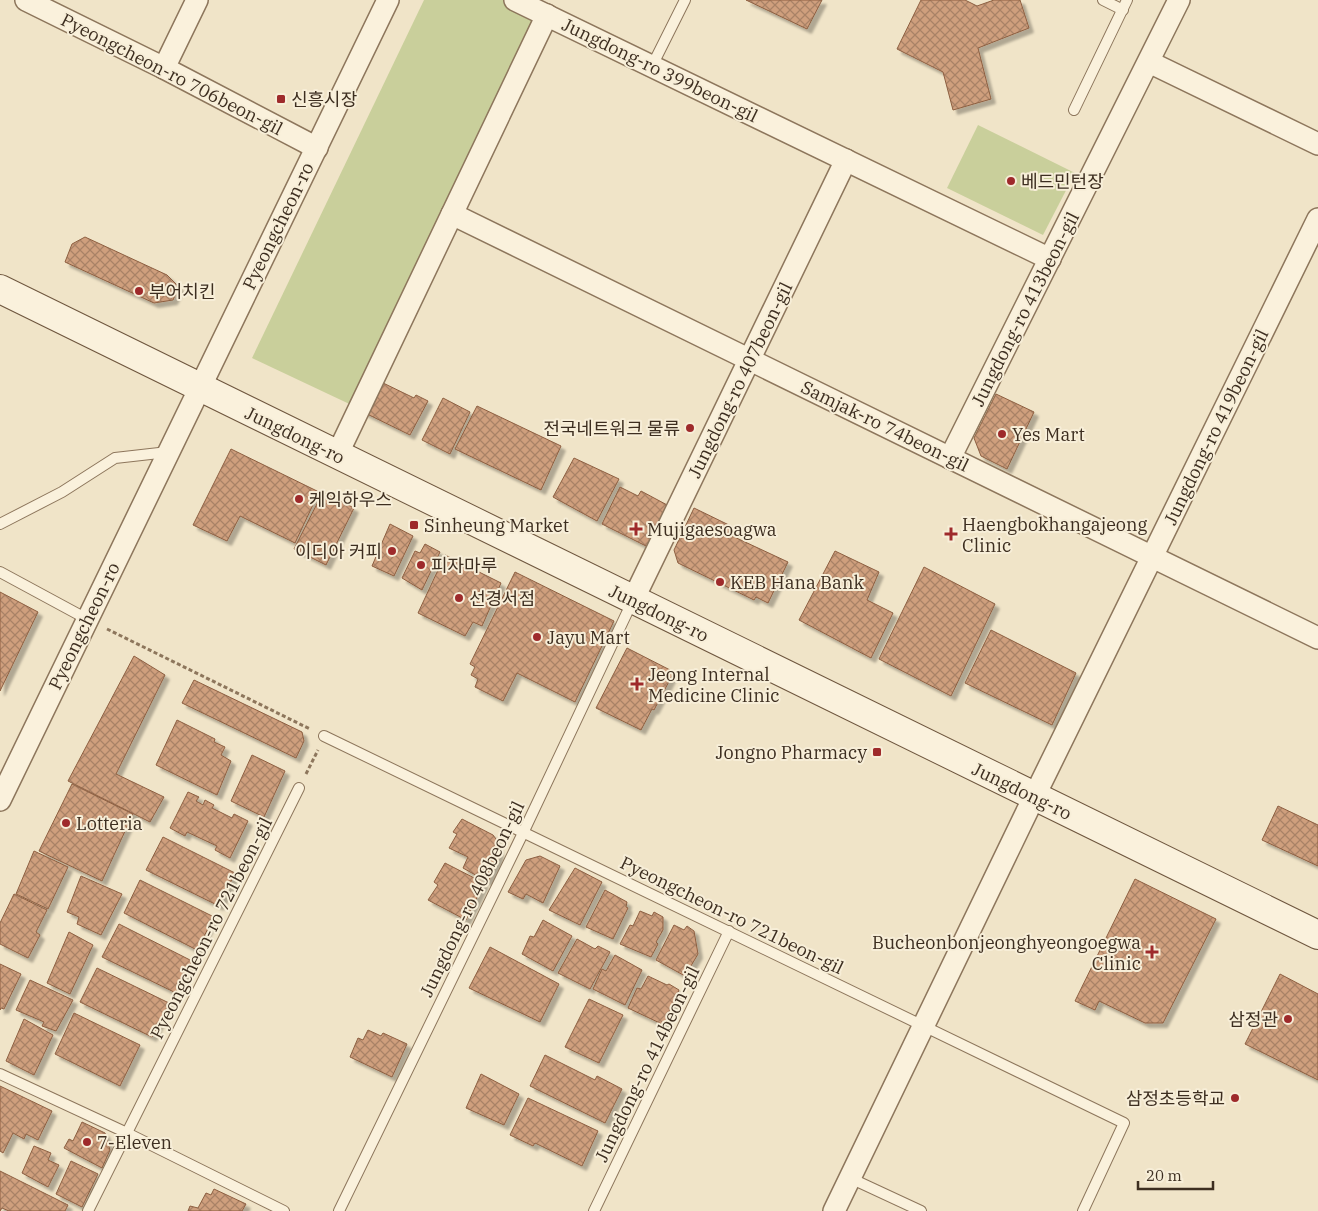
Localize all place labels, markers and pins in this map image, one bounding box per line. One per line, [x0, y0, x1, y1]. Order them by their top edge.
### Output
place label: 신흥시장 [291, 88, 357, 111]
marker: 신흥시장 [275, 93, 287, 105]
place label: 베드민턴장 [1021, 170, 1104, 193]
marker: 베드민턴장 [1005, 175, 1017, 187]
place label: 부어치킨 [149, 280, 215, 303]
marker: 부어치킨 [133, 285, 145, 297]
place label: 전국네트워크 물류 [543, 417, 680, 440]
marker: 전국네트워크 물류 [684, 422, 696, 434]
place label: Yes Mart [1012, 423, 1085, 446]
marker: Yes Mart [996, 428, 1008, 440]
place label: 케익하우스 [309, 488, 392, 511]
marker: 케익하우스 [293, 493, 305, 505]
place label: Haengbokhangajeong Clinic [962, 513, 1147, 557]
place label: Sinheung Market [424, 514, 569, 537]
place label: Mujigaesoagwa [647, 518, 777, 541]
marker: Sinheung Market [408, 519, 420, 531]
marker: Mujigaesoagwa [629, 522, 643, 536]
marker: Haengbokhangajeong Clinic [944, 527, 958, 541]
place label: 이디아 커피 [295, 540, 382, 563]
marker: 이디아 커피 [386, 545, 398, 557]
place label: 피자마루 [431, 554, 497, 577]
marker: 피자마루 [415, 559, 427, 571]
place label: KEB Hana Bank [730, 571, 864, 594]
marker: KEB Hana Bank [714, 576, 726, 588]
place label: 선경서점 [469, 587, 535, 610]
marker: 선경서점 [453, 592, 465, 604]
place label: Jayu Mart [547, 626, 630, 649]
marker: Jayu Mart [531, 631, 543, 643]
place label: Jeong Internal Medicine Clinic [648, 663, 780, 707]
marker: Jeong Internal Medicine Clinic [630, 677, 644, 691]
place label: Jongno Pharmacy [716, 741, 867, 764]
marker: Jongno Pharmacy [871, 746, 883, 758]
place label: Lotteria [76, 812, 143, 835]
marker: Lotteria [60, 817, 72, 829]
place label: Bucheonbonjeonghyeongoegwa Clinic [872, 931, 1141, 975]
marker: Bucheonbonjeonghyeongoegwa Clinic [1145, 945, 1159, 959]
place label: 삼정관 [1228, 1008, 1278, 1031]
marker: 삼정관 [1282, 1013, 1294, 1025]
place label: 삼정초등학교 [1126, 1087, 1225, 1110]
marker: 삼정초등학교 [1229, 1092, 1241, 1104]
place label: 7-Eleven [97, 1131, 172, 1154]
marker: 7-Eleven [81, 1136, 93, 1148]

